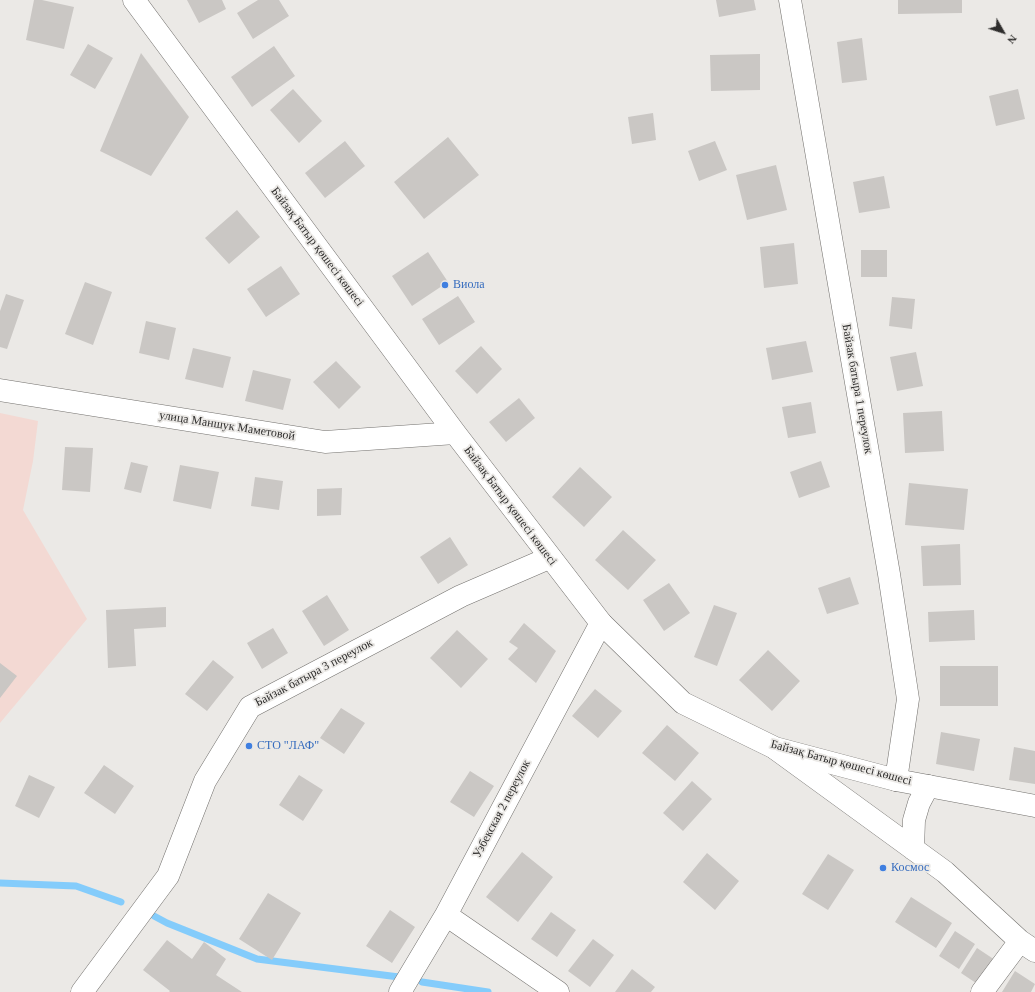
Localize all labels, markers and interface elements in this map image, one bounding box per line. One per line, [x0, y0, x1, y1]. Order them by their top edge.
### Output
north arrow [983, 12, 1023, 52]
text: N [1005, 33, 1019, 46]
street label: Байзақ Батыр қөшесі көшесі [267, 185, 367, 309]
place label: Виола [453, 278, 485, 292]
marker: Виола [440, 280, 450, 290]
street label: Байзак батыра 1 переулок [839, 323, 875, 455]
street label: улица Маншук Маметовой [158, 408, 296, 444]
street label: Байзақ Батыр қөшесі көшесі [460, 444, 560, 568]
street label: Байзак батыра 3 переулок [253, 636, 375, 710]
street label: Байзақ Батыр қөшесі көшесі [769, 737, 913, 789]
place label: СТО "ЛАФ" [257, 739, 319, 753]
marker: СТО "ЛАФ" [244, 741, 254, 751]
street label: Узбекская 2 переулок [470, 758, 534, 860]
place label: Космос [891, 861, 929, 875]
marker: Космос [878, 863, 888, 873]

